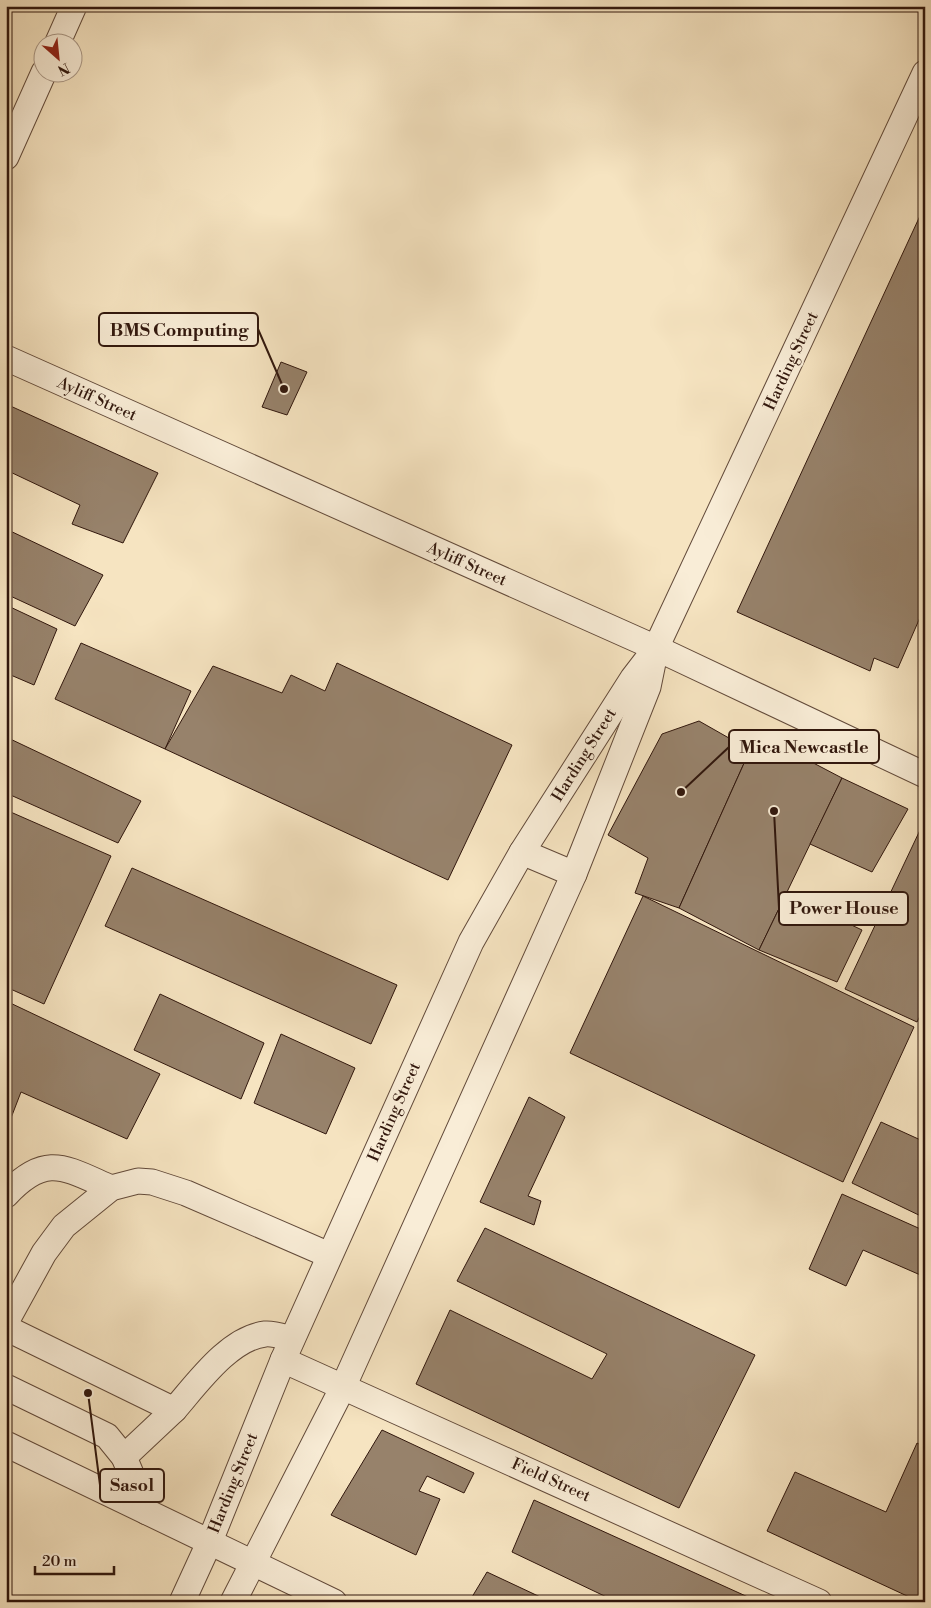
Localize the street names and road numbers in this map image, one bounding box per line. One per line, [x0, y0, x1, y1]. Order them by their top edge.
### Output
street label: Harding Street [759, 308, 823, 414]
street label: Ayliff Street [53, 372, 140, 426]
street label: Ayliff Street [423, 537, 510, 591]
street label: Harding Street [547, 704, 621, 806]
street label: Harding Street [363, 1059, 425, 1165]
street label: Harding Street [204, 1430, 262, 1536]
street label: Field Street [508, 1454, 594, 1506]

